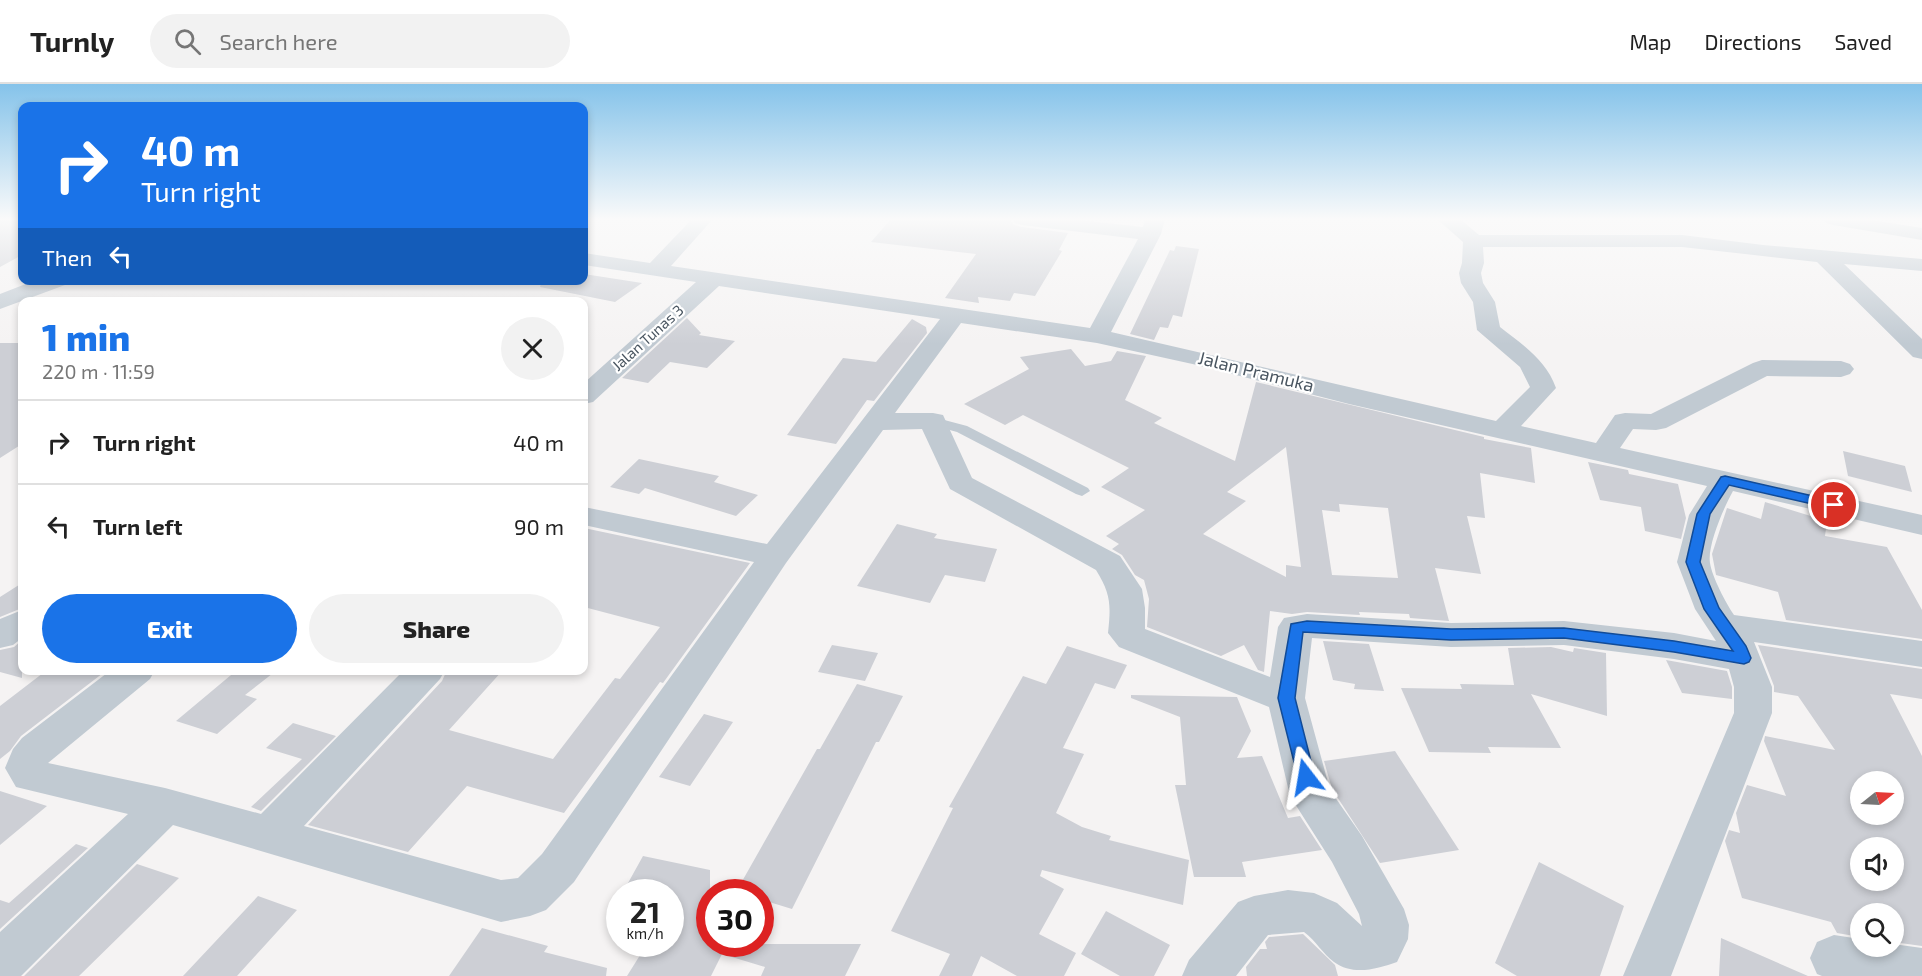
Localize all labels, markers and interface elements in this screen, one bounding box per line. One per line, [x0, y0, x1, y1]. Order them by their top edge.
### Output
search box [150, 14, 570, 68]
text: Turnly [30, 24, 114, 58]
icon: search [171, 25, 204, 58]
text: Search here [219, 28, 338, 54]
text: Map [1629, 29, 1672, 54]
text: Directions [1705, 29, 1801, 54]
text: Saved [1834, 29, 1892, 54]
text: 40 m [141, 124, 240, 174]
icon: right [42, 126, 120, 204]
text: Turn right [141, 175, 261, 207]
icon: left [104, 240, 137, 273]
text: Then [42, 244, 92, 270]
street label: Jalan Tunas 3 [608, 300, 687, 374]
text: 1 min [42, 315, 130, 358]
button: close [501, 317, 564, 380]
street label: Jalan Pramuka [1196, 346, 1316, 396]
text: 220 m · 11:59 [42, 359, 155, 383]
icon: right [42, 426, 75, 459]
text: Turn right [93, 429, 195, 455]
text: 40 m [513, 429, 564, 455]
pin [1808, 479, 1859, 530]
icon: arrive [1817, 488, 1850, 521]
icon: left [42, 510, 75, 543]
text: Turn left [93, 513, 182, 539]
text: 90 m [514, 513, 564, 539]
button: Exit [42, 594, 297, 663]
button: Share [309, 594, 564, 663]
position arrow [1274, 745, 1338, 809]
north arrow [1850, 771, 1904, 825]
map controls [1850, 771, 1904, 957]
button: sound [1850, 837, 1904, 891]
speed limit sign: 30 [696, 879, 774, 957]
text: 21 [630, 893, 660, 929]
button: search [1850, 903, 1904, 957]
text: km/h [626, 924, 664, 942]

